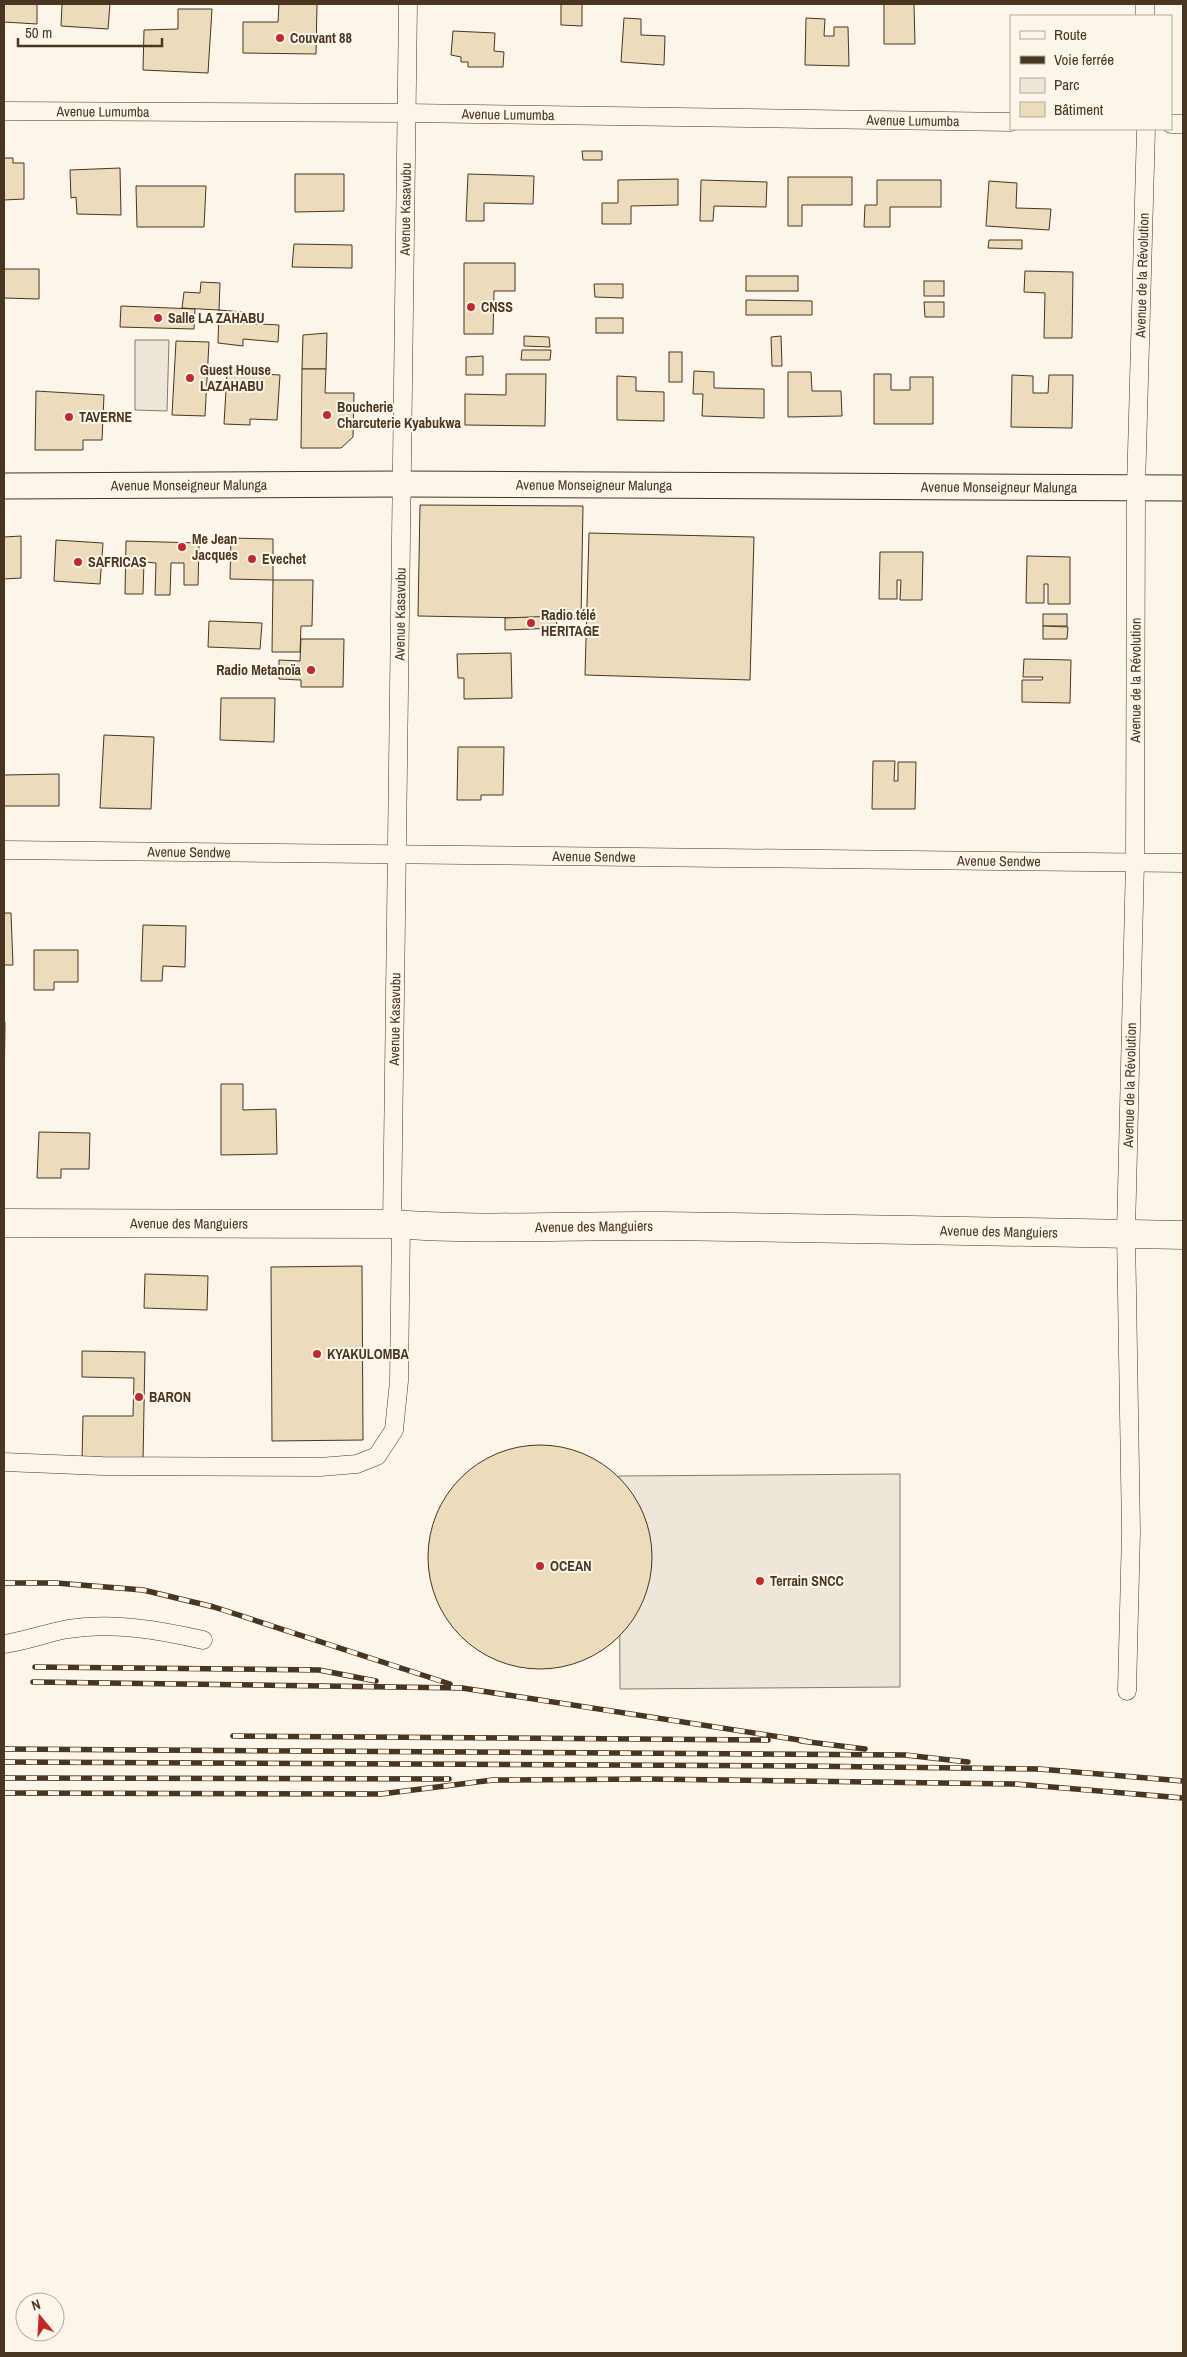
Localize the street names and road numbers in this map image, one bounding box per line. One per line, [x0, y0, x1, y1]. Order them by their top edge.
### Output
street label: Avenue Lumumba [55, 102, 150, 121]
street label: Avenue Lumumba [460, 105, 555, 124]
street label: Avenue Lumumba [865, 111, 960, 130]
street label: Avenue Kasavubu [396, 162, 415, 257]
street label: Avenue de la Révolution [1131, 213, 1153, 339]
street label: Avenue Monseigneur Malunga [110, 476, 268, 494]
street label: Avenue Monseigneur Malunga [515, 476, 673, 494]
street label: Avenue Monseigneur Malunga [920, 478, 1078, 496]
street label: Avenue Kasavubu [390, 567, 410, 662]
street label: Avenue de la Révolution [1126, 618, 1145, 744]
street label: Avenue Sendwe [146, 843, 231, 861]
street label: Avenue Sendwe [551, 847, 636, 866]
street label: Avenue Sendwe [956, 851, 1041, 870]
street label: Avenue Kasavubu [385, 972, 404, 1067]
street label: Avenue de la Révolution [1119, 1022, 1140, 1149]
street label: Avenue des Manguiers [129, 1214, 248, 1233]
street label: Avenue des Manguiers [534, 1217, 653, 1236]
street label: Avenue des Manguiers [939, 1221, 1058, 1242]

